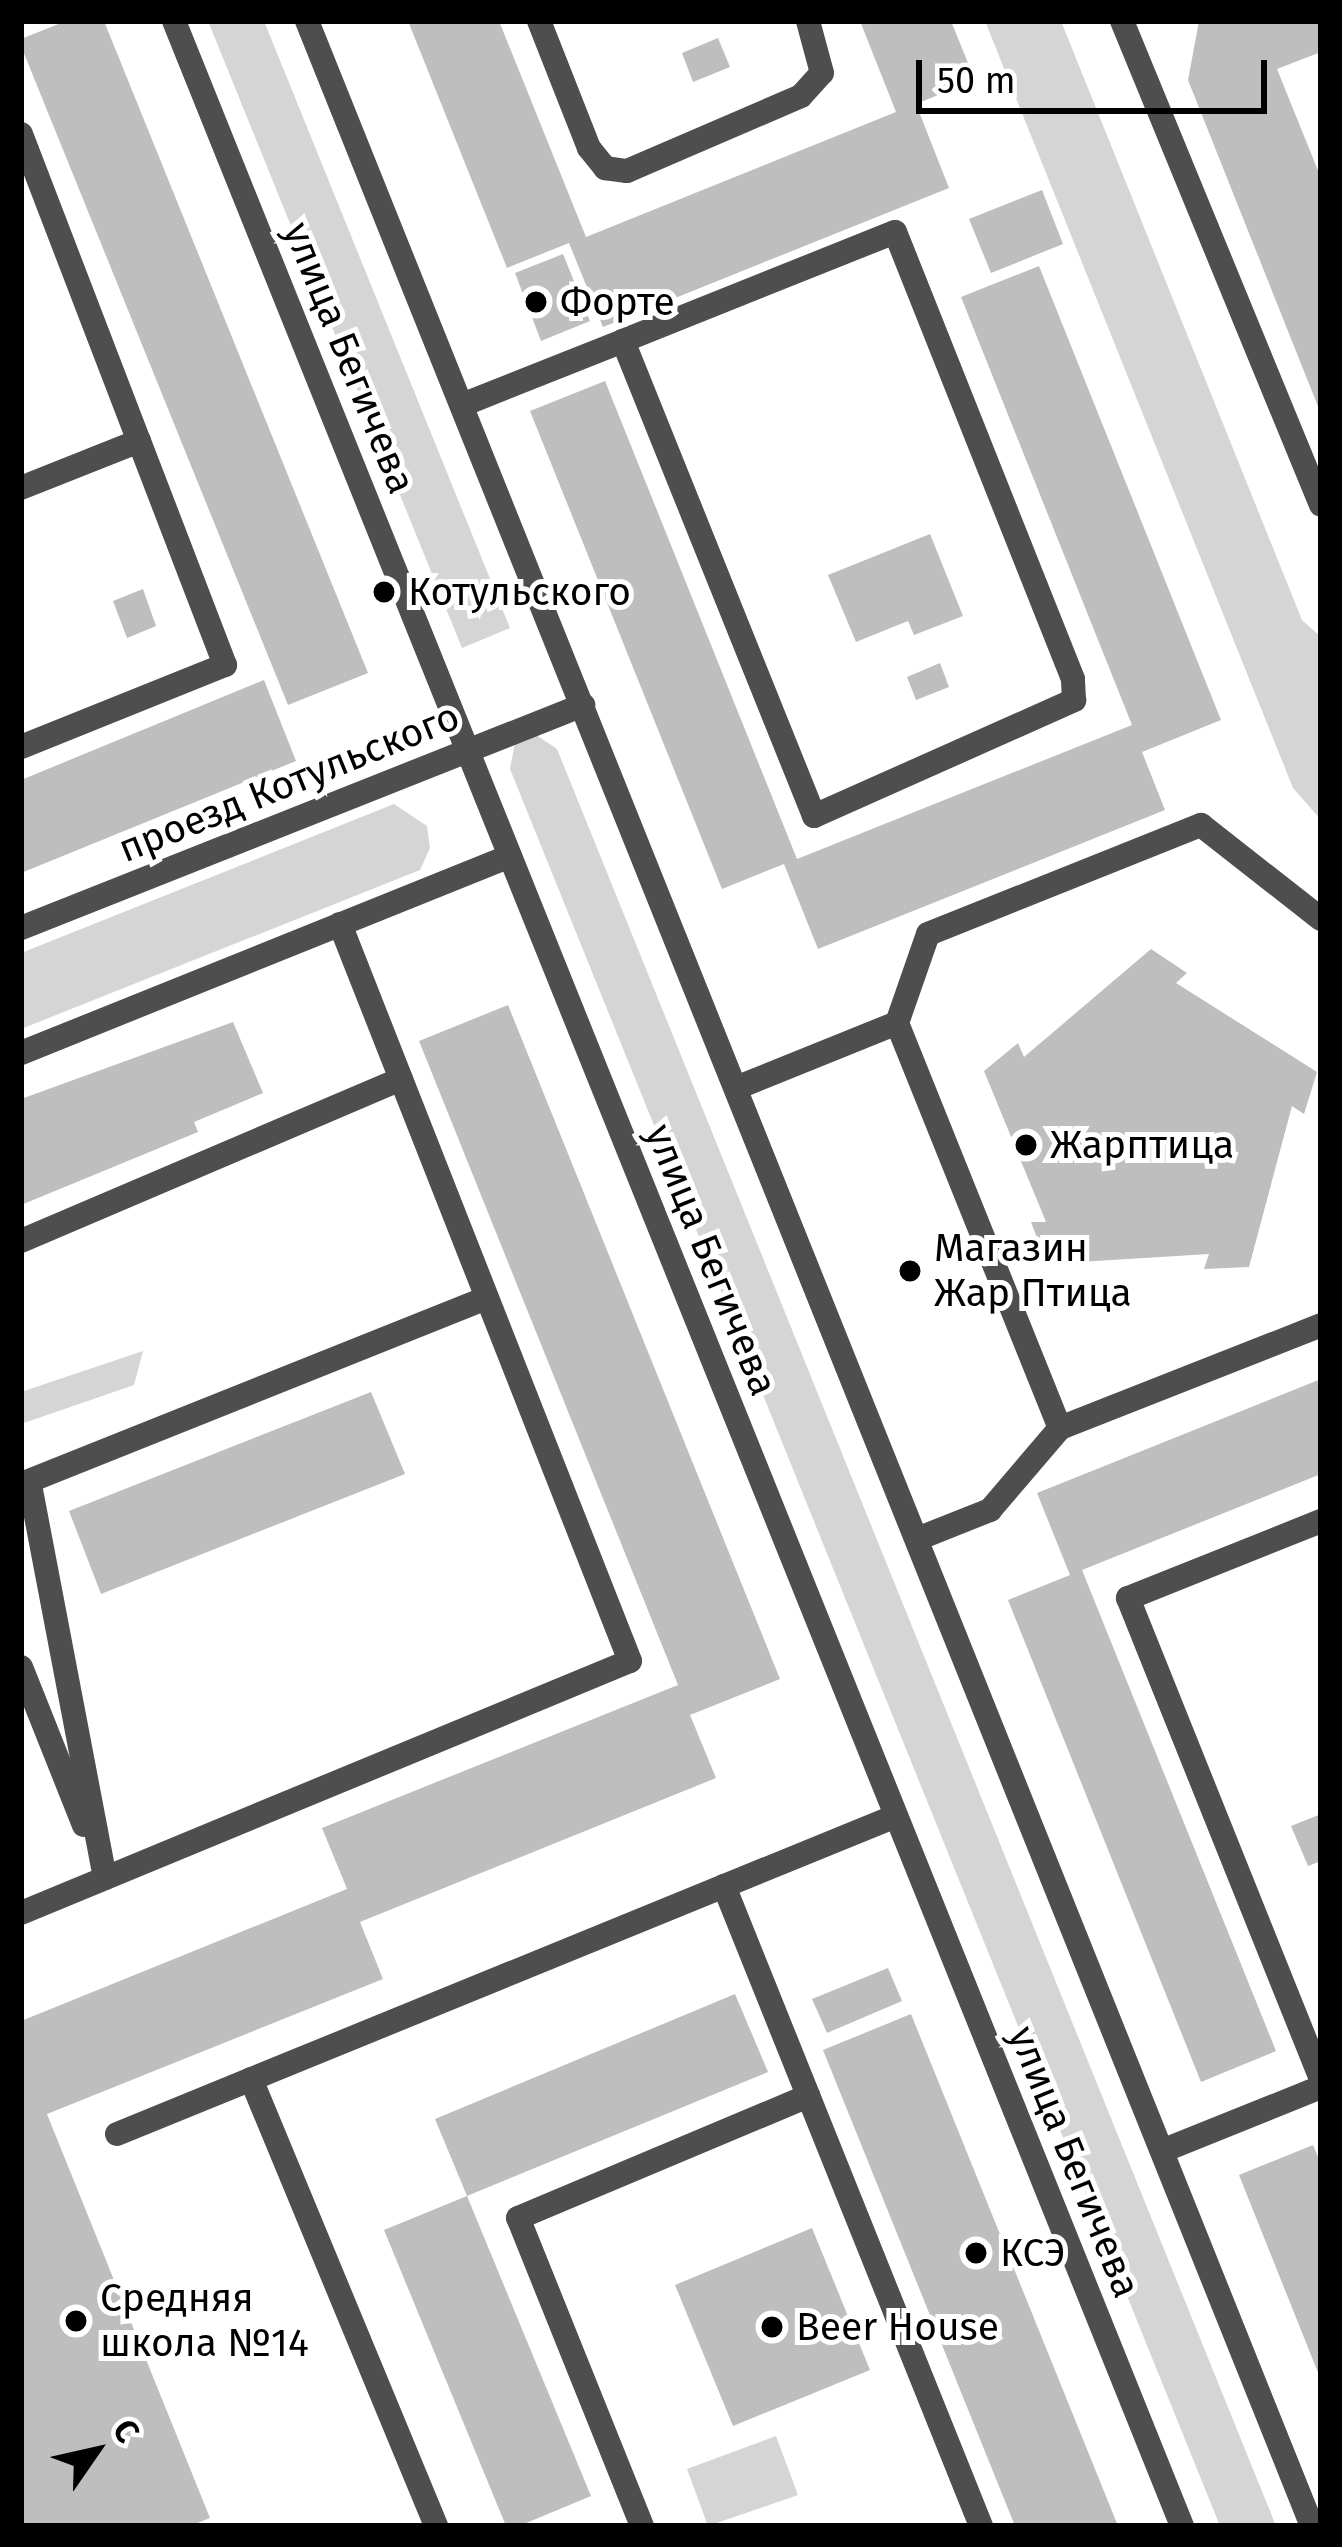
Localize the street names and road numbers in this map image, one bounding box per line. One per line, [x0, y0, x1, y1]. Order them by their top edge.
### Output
street label: улица Бегичева [273, 215, 425, 501]
street label: проезд Котульского [112, 693, 466, 873]
street label: улица Бегичева [635, 1117, 787, 1403]
street label: улица Бегичева [998, 2019, 1150, 2305]

